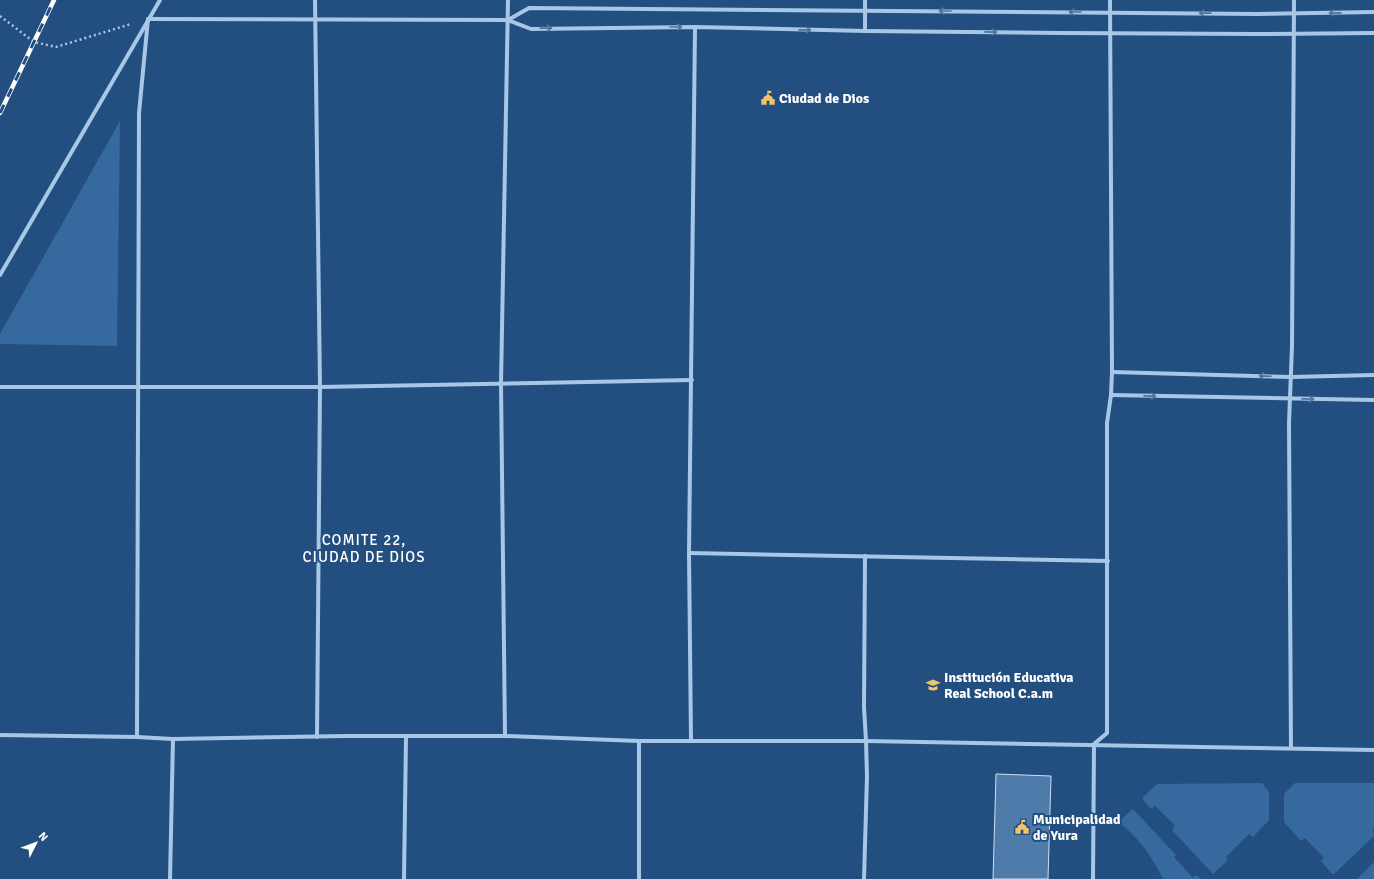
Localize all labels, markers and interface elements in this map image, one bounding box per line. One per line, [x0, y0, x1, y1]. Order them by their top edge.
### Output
one-way arrow [939, 7, 952, 15]
one-way arrow [1069, 8, 1082, 16]
one-way arrow [1199, 9, 1212, 17]
one-way arrow [1329, 9, 1342, 17]
one-way arrow [669, 23, 682, 31]
one-way arrow [539, 25, 552, 32]
one-way arrow [798, 26, 811, 34]
one-way arrow [984, 29, 997, 36]
public building icon: Ciudad de Dios [760, 90, 776, 106]
place label: Ciudad de Dios [779, 90, 869, 107]
one-way arrow [1259, 372, 1272, 380]
one-way arrow [1143, 392, 1156, 399]
one-way arrow [1301, 395, 1314, 402]
district label: COMITE 22, CIUDAD DE DIOS [302, 531, 426, 566]
place label: Institución Educativa Real School C.a.m [944, 669, 1074, 702]
school or university icon: Institución Educativa Real School C.a.m [925, 677, 941, 693]
place label: Municipalidad de Yura [1033, 811, 1121, 844]
public building icon: Municipalidad de Yura [1014, 819, 1030, 835]
north arrow [16, 823, 56, 863]
text: N [36, 829, 50, 844]

